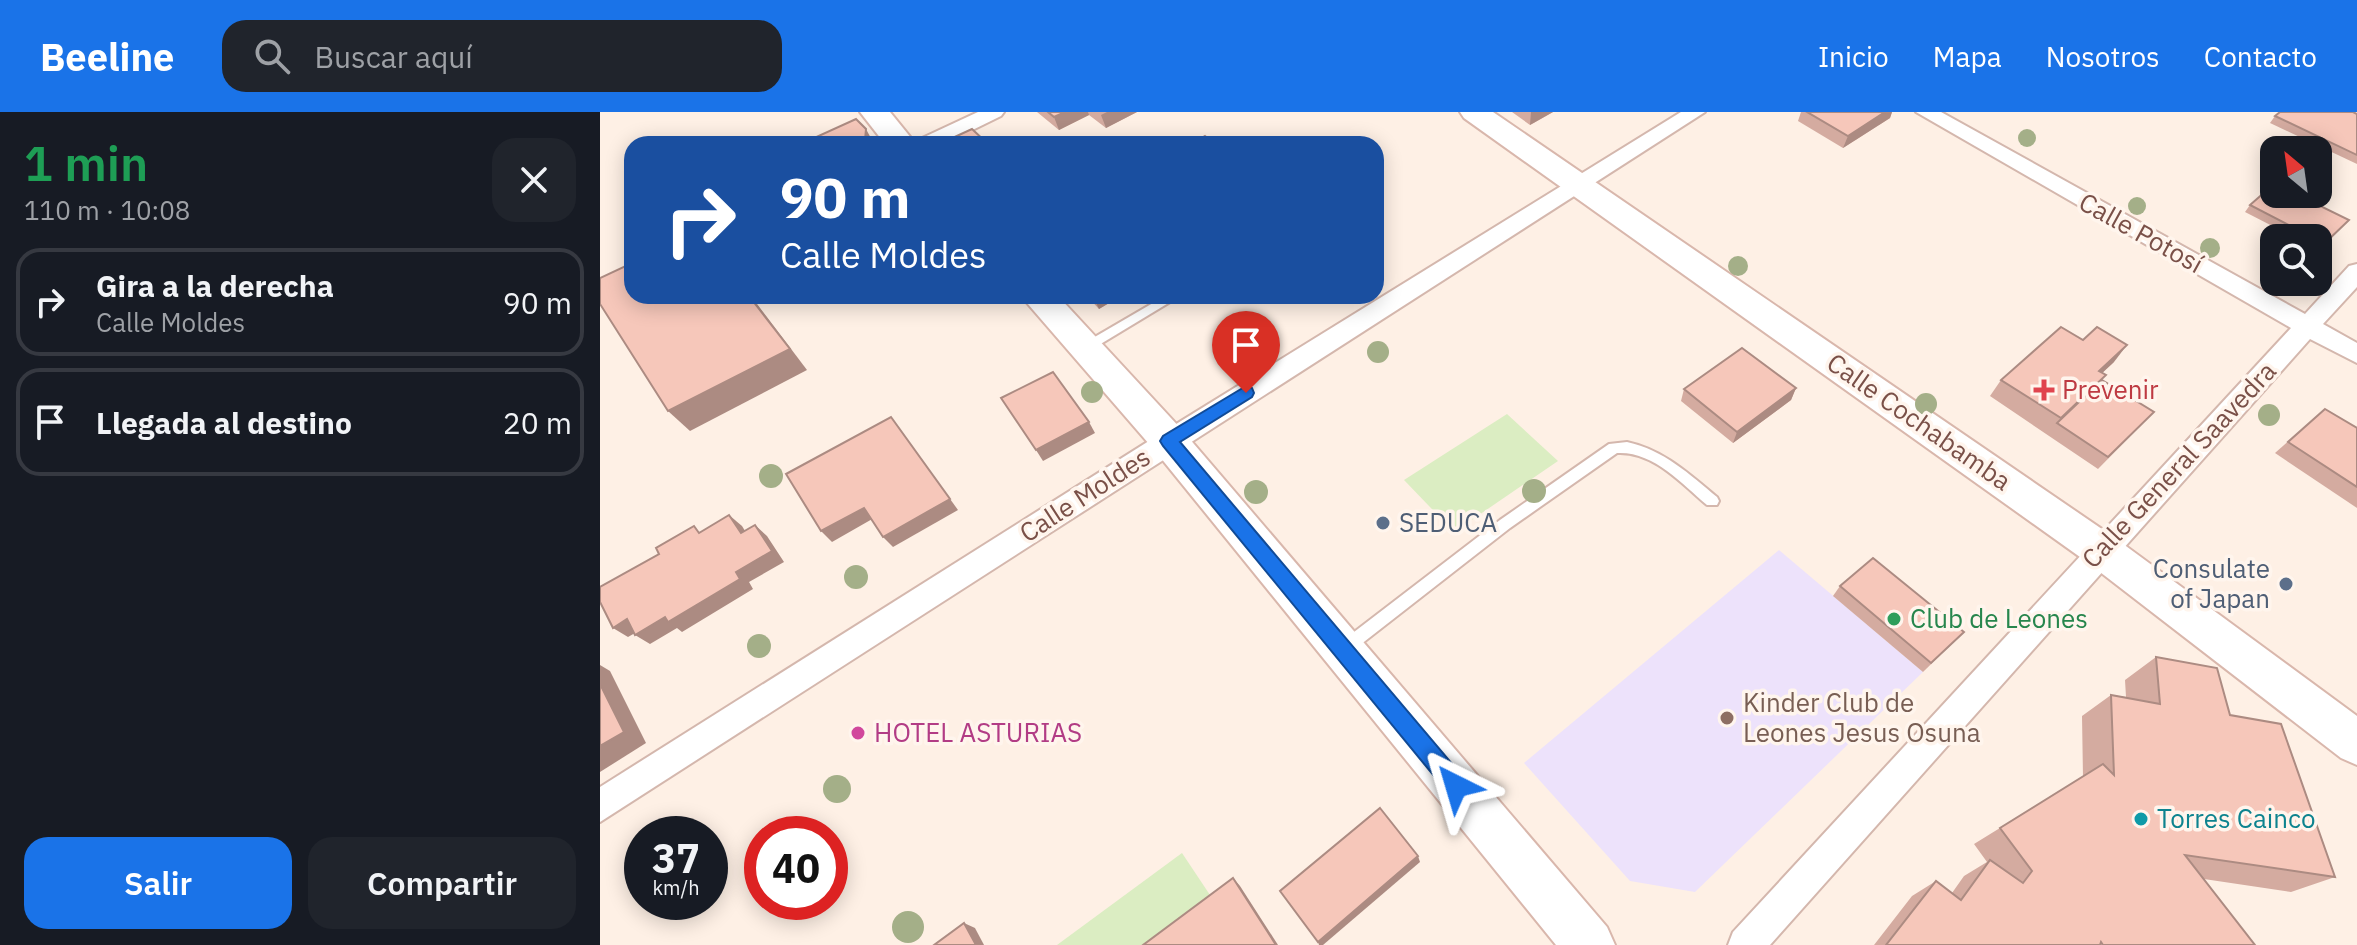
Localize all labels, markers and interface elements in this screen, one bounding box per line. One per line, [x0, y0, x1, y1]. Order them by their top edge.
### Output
search box [222, 20, 782, 92]
text: Beeline [40, 32, 174, 81]
icon: search [250, 34, 294, 78]
text: Buscar aquí [314, 37, 473, 76]
text: Inicio [1818, 38, 1889, 75]
text: Mapa [1933, 38, 2002, 75]
text: Nosotros [2046, 38, 2160, 75]
text: Contacto [2204, 38, 2317, 75]
text: 1 min [24, 132, 148, 194]
north arrow [2260, 136, 2332, 208]
map controls [2260, 136, 2332, 296]
button: close [492, 138, 576, 222]
text: 90 m [780, 161, 910, 233]
icon: right [648, 168, 752, 272]
street label: Calle Potosí [2073, 184, 2210, 280]
text: 110 m · 10:08 [24, 193, 190, 227]
button: search [2260, 224, 2332, 296]
text: Calle Moldes [780, 231, 987, 278]
text: Gira a la derecha [96, 266, 334, 305]
icon: right [28, 280, 72, 324]
text: 90 m [503, 283, 572, 322]
text: Calle Moldes [96, 305, 245, 339]
pin [1212, 311, 1280, 393]
icon: arrive [1224, 323, 1268, 367]
street label: Calle Cochabamba [1821, 345, 2019, 498]
street label: Calle General Saavedra [2074, 354, 2283, 575]
place label: Prevenir [2062, 372, 2159, 406]
marker: Prevenir [2033, 379, 2055, 401]
icon: arrive [28, 400, 72, 444]
text: Llegada al destino [96, 403, 352, 442]
text: 20 m [503, 403, 572, 442]
street label: Calle Moldes [1013, 439, 1156, 549]
place label: SEDUCA [1399, 505, 1497, 539]
marker: SEDUCA [1374, 514, 1392, 532]
place label: Consulate of Japan [2153, 551, 2270, 615]
marker: Consulate of Japan [2277, 575, 2295, 593]
place label: Club de Leones [1910, 601, 2088, 635]
marker: Club de Leones [1885, 610, 1903, 628]
place label: Kinder Club de Leones Jesus Osuna [1743, 685, 1981, 749]
marker: Kinder Club de Leones Jesus Osuna [1718, 709, 1736, 727]
place label: HOTEL ASTURIAS [874, 715, 1082, 749]
marker: HOTEL ASTURIAS [849, 724, 867, 742]
position arrow [1414, 744, 1498, 828]
place label: Torres Cainco [2157, 801, 2316, 835]
marker: Torres Cainco [2132, 810, 2150, 828]
speed limit sign: 40 [744, 816, 848, 920]
text: 37 [652, 832, 700, 884]
button: Salir [24, 837, 292, 929]
button: Compartir [308, 837, 576, 929]
text: km/h [652, 874, 700, 901]

